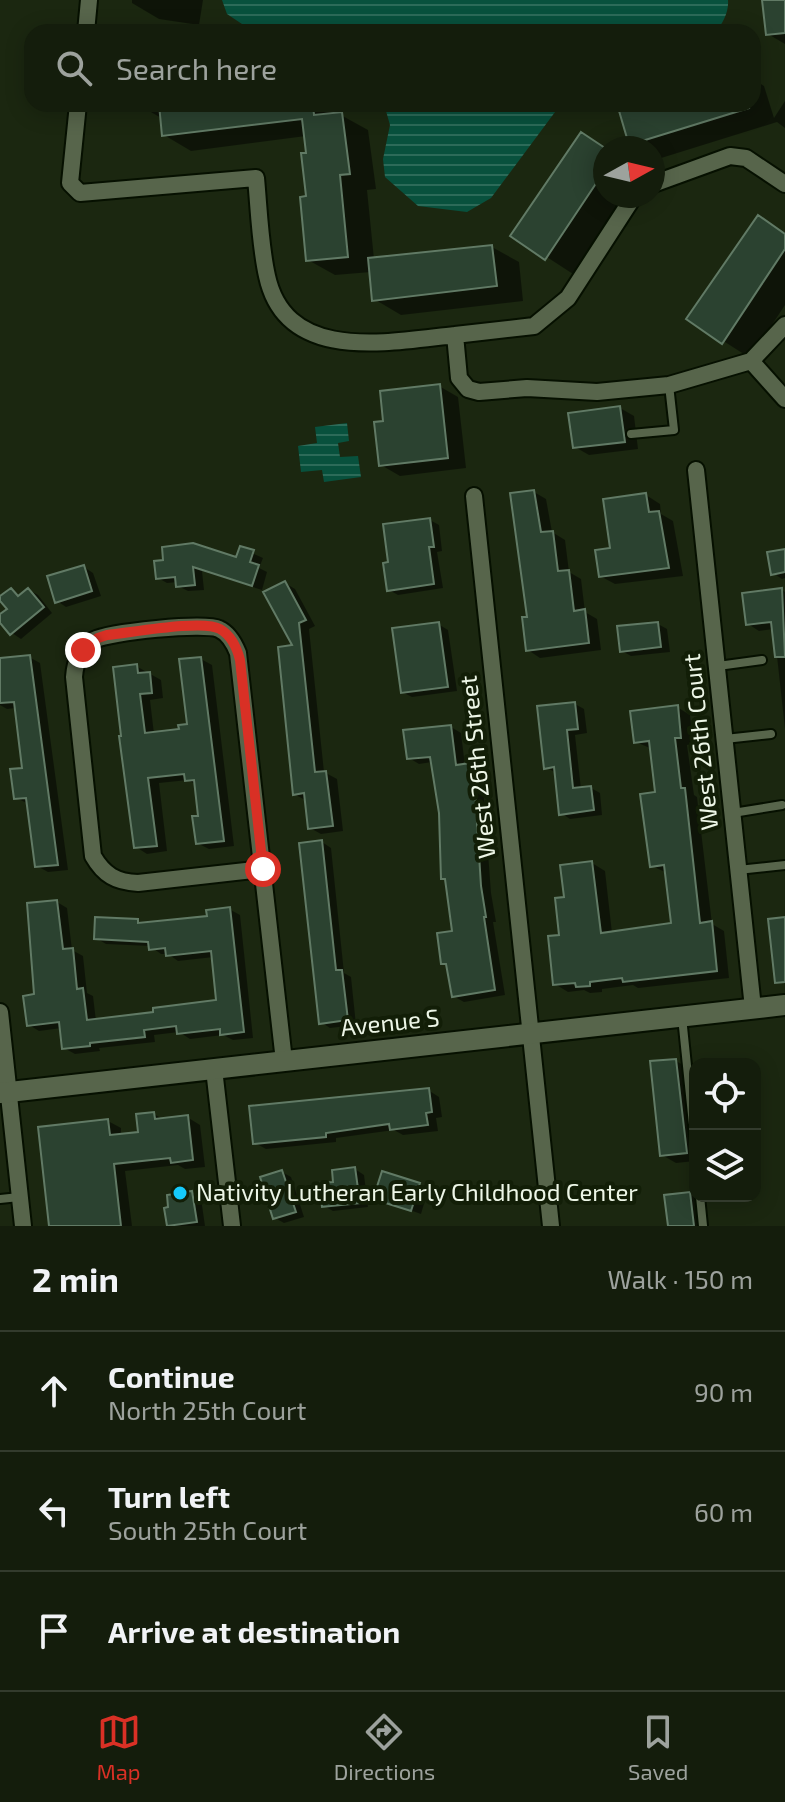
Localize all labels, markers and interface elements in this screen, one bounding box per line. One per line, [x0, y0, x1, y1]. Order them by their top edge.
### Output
search box [24, 24, 761, 112]
icon: search [52, 46, 96, 90]
text: Search here [116, 50, 277, 86]
north arrow [593, 136, 665, 208]
route end [65, 632, 101, 668]
street label: West 26th Court [676, 652, 723, 832]
street label: West 26th Street [452, 674, 501, 860]
route start [245, 851, 281, 887]
street label: Avenue S [339, 1002, 441, 1041]
map controls [689, 1058, 761, 1202]
button: locate [689, 1058, 761, 1130]
button: layers [689, 1130, 761, 1202]
place label: Nativity Lutheran Early Childhood Center [196, 1177, 638, 1206]
marker: Nativity Lutheran Early Childhood Center [171, 1184, 189, 1202]
text: 2 min [32, 1258, 119, 1299]
text: Walk · 150 m [607, 1263, 753, 1294]
text: Continue [108, 1358, 235, 1394]
icon: ahead [32, 1369, 76, 1413]
text: 90 m [694, 1376, 753, 1407]
text: North 25th Court [108, 1394, 306, 1425]
text: Turn left [108, 1478, 230, 1514]
icon: left [32, 1489, 76, 1533]
text: 60 m [694, 1496, 753, 1527]
text: South 25th Court [108, 1514, 307, 1545]
icon: arrive [32, 1609, 76, 1653]
text: Arrive at destination [108, 1613, 400, 1649]
tab: Map [97, 1710, 141, 1784]
tab: Directions [334, 1710, 435, 1784]
tab: Saved [628, 1710, 688, 1784]

